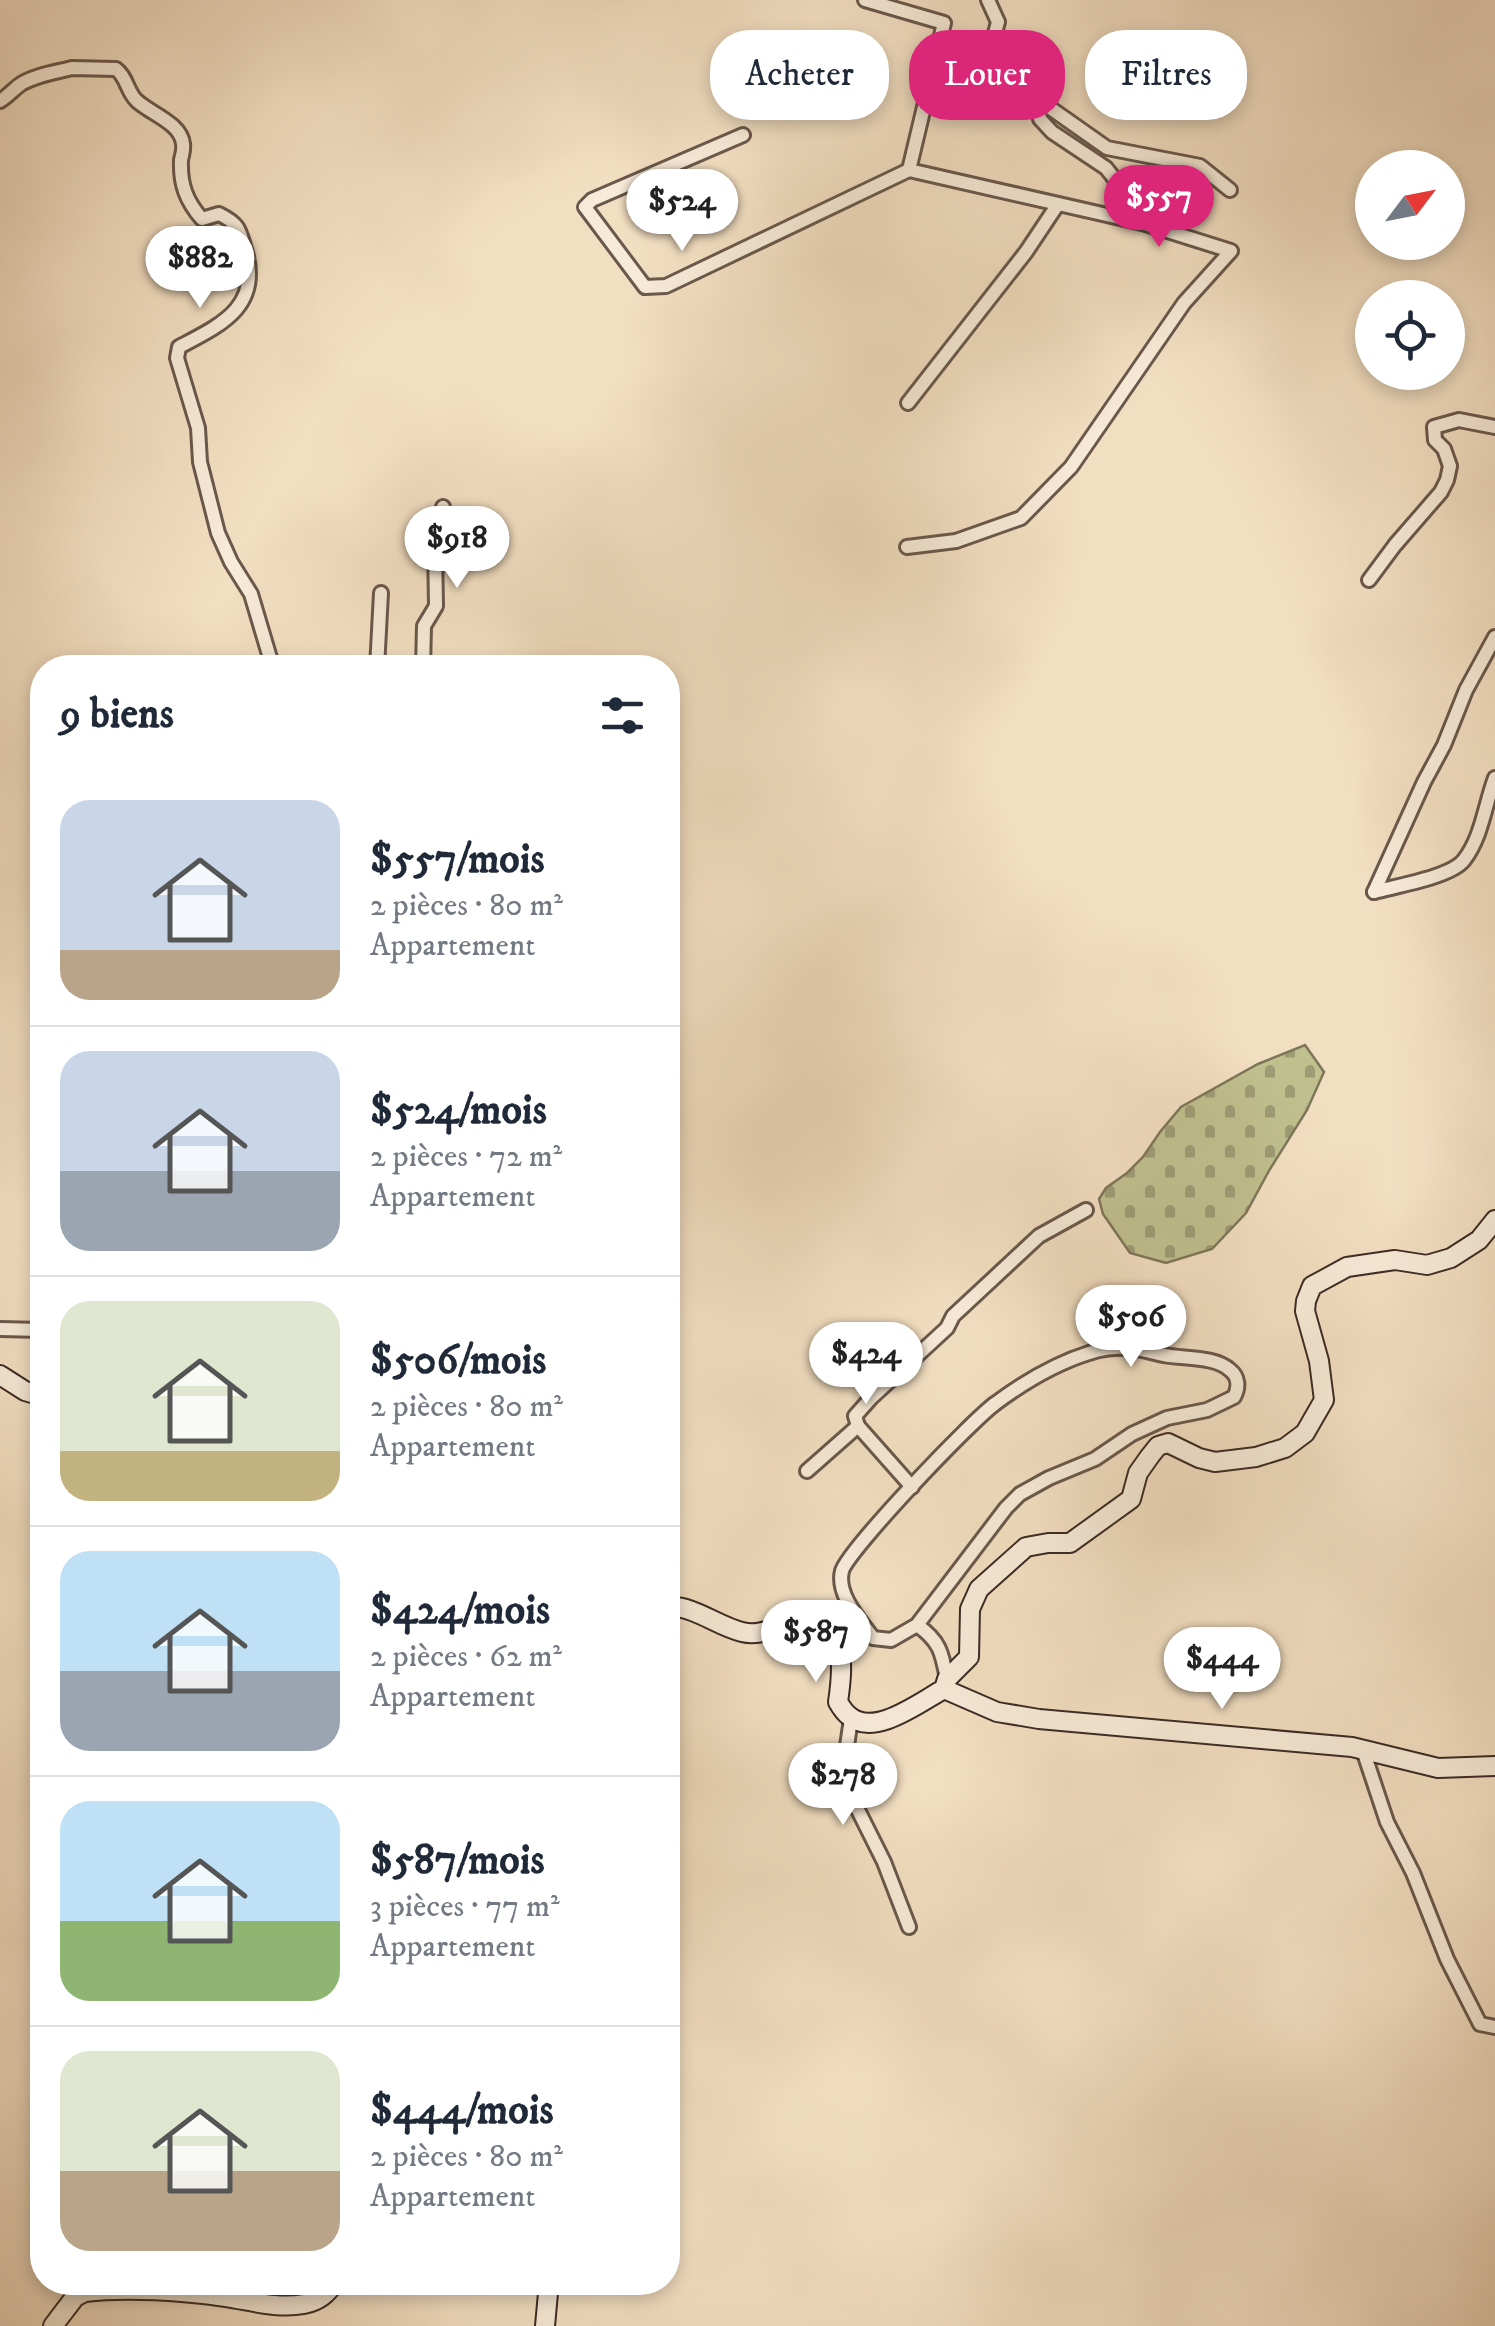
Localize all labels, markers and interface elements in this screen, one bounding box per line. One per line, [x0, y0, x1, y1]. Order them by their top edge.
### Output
chip: Acheter [710, 30, 889, 120]
chip: Louer [909, 30, 1065, 120]
chip: Filtres [1085, 30, 1247, 120]
north arrow [1355, 150, 1465, 260]
map controls [1355, 150, 1465, 390]
pin: $557 [1100, 165, 1218, 250]
pin: $524 [623, 169, 741, 254]
text: $557 [1126, 177, 1192, 217]
text: $524 [648, 181, 716, 221]
pin: $882 [141, 226, 259, 311]
text: $882 [167, 238, 233, 278]
button: locate [1355, 280, 1465, 390]
pin: $918 [398, 506, 516, 591]
text: $918 [426, 518, 488, 558]
icon: filters [595, 688, 650, 743]
text: 9 biens [60, 689, 174, 741]
text: $557/mois [370, 834, 545, 886]
icon: home [140, 840, 260, 960]
text: 2 pièces · 80 m² [370, 886, 563, 926]
text: Appartement [370, 926, 535, 966]
text: $524/mois [370, 1085, 547, 1137]
icon: home [140, 1091, 260, 1211]
text: 2 pièces · 72 m² [370, 1137, 562, 1177]
text: Appartement [370, 1177, 535, 1217]
pin: $506 [1072, 1285, 1190, 1370]
text: $506 [1097, 1297, 1165, 1337]
pin: $424 [807, 1322, 925, 1407]
text: $424 [831, 1334, 901, 1374]
text: $506/mois [370, 1335, 546, 1387]
icon: home [140, 1341, 260, 1461]
text: 2 pièces · 80 m² [370, 1387, 563, 1427]
text: Appartement [370, 1427, 535, 1467]
text: $424/mois [370, 1585, 550, 1637]
icon: home [140, 1591, 260, 1711]
pin: $587 [757, 1600, 875, 1685]
text: $587 [783, 1612, 849, 1652]
pin: $444 [1163, 1627, 1281, 1712]
text: 2 pièces · 62 m² [370, 1637, 562, 1677]
text: $444 [1186, 1639, 1258, 1679]
text: Appartement [370, 1677, 535, 1717]
pin: $278 [784, 1743, 902, 1828]
text: $278 [810, 1755, 876, 1795]
text: $587/mois [370, 1835, 545, 1887]
icon: home [140, 1841, 260, 1961]
text: 3 pièces · 77 m² [370, 1887, 560, 1927]
text: Appartement [370, 1927, 535, 1967]
text: $444/mois [370, 2085, 554, 2137]
icon: home [140, 2091, 260, 2211]
text: 2 pièces · 80 m² [370, 2137, 563, 2177]
text: Appartement [370, 2177, 535, 2217]

